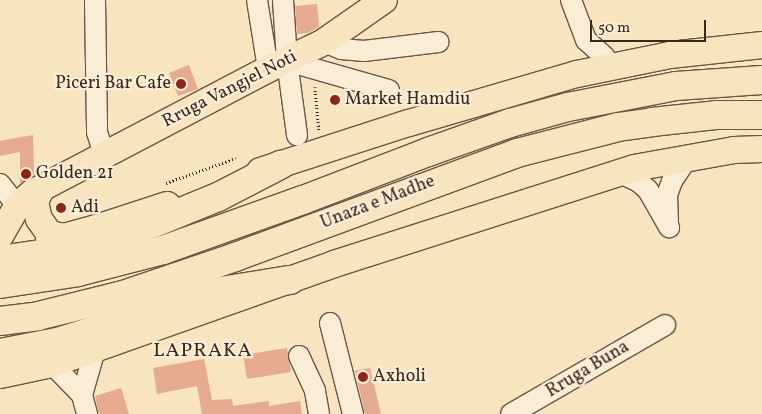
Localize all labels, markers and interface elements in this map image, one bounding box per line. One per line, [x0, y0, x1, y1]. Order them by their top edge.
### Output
scale bar [592, 10, 708, 42]
text: 50 m [598, 18, 630, 39]
street label: Rruga Vangjel Noti [159, 47, 301, 133]
place label: Piceri Bar Cafe [55, 73, 171, 95]
marker: Piceri Bar Cafe [175, 78, 187, 90]
place label: Market Hamdiu [345, 89, 470, 111]
marker: Market Hamdiu [329, 94, 341, 106]
place label: Golden 21 [36, 163, 114, 185]
marker: Golden 21 [20, 168, 32, 180]
street label: Unaza e Madhe [318, 171, 438, 235]
place label: Adi [71, 197, 99, 219]
marker: Adi [55, 202, 67, 214]
street label: Rruga Buna [543, 337, 633, 403]
district label: LAPRAKA [152, 339, 254, 363]
place label: Axholi [373, 366, 426, 388]
marker: Axholi [357, 371, 369, 383]

